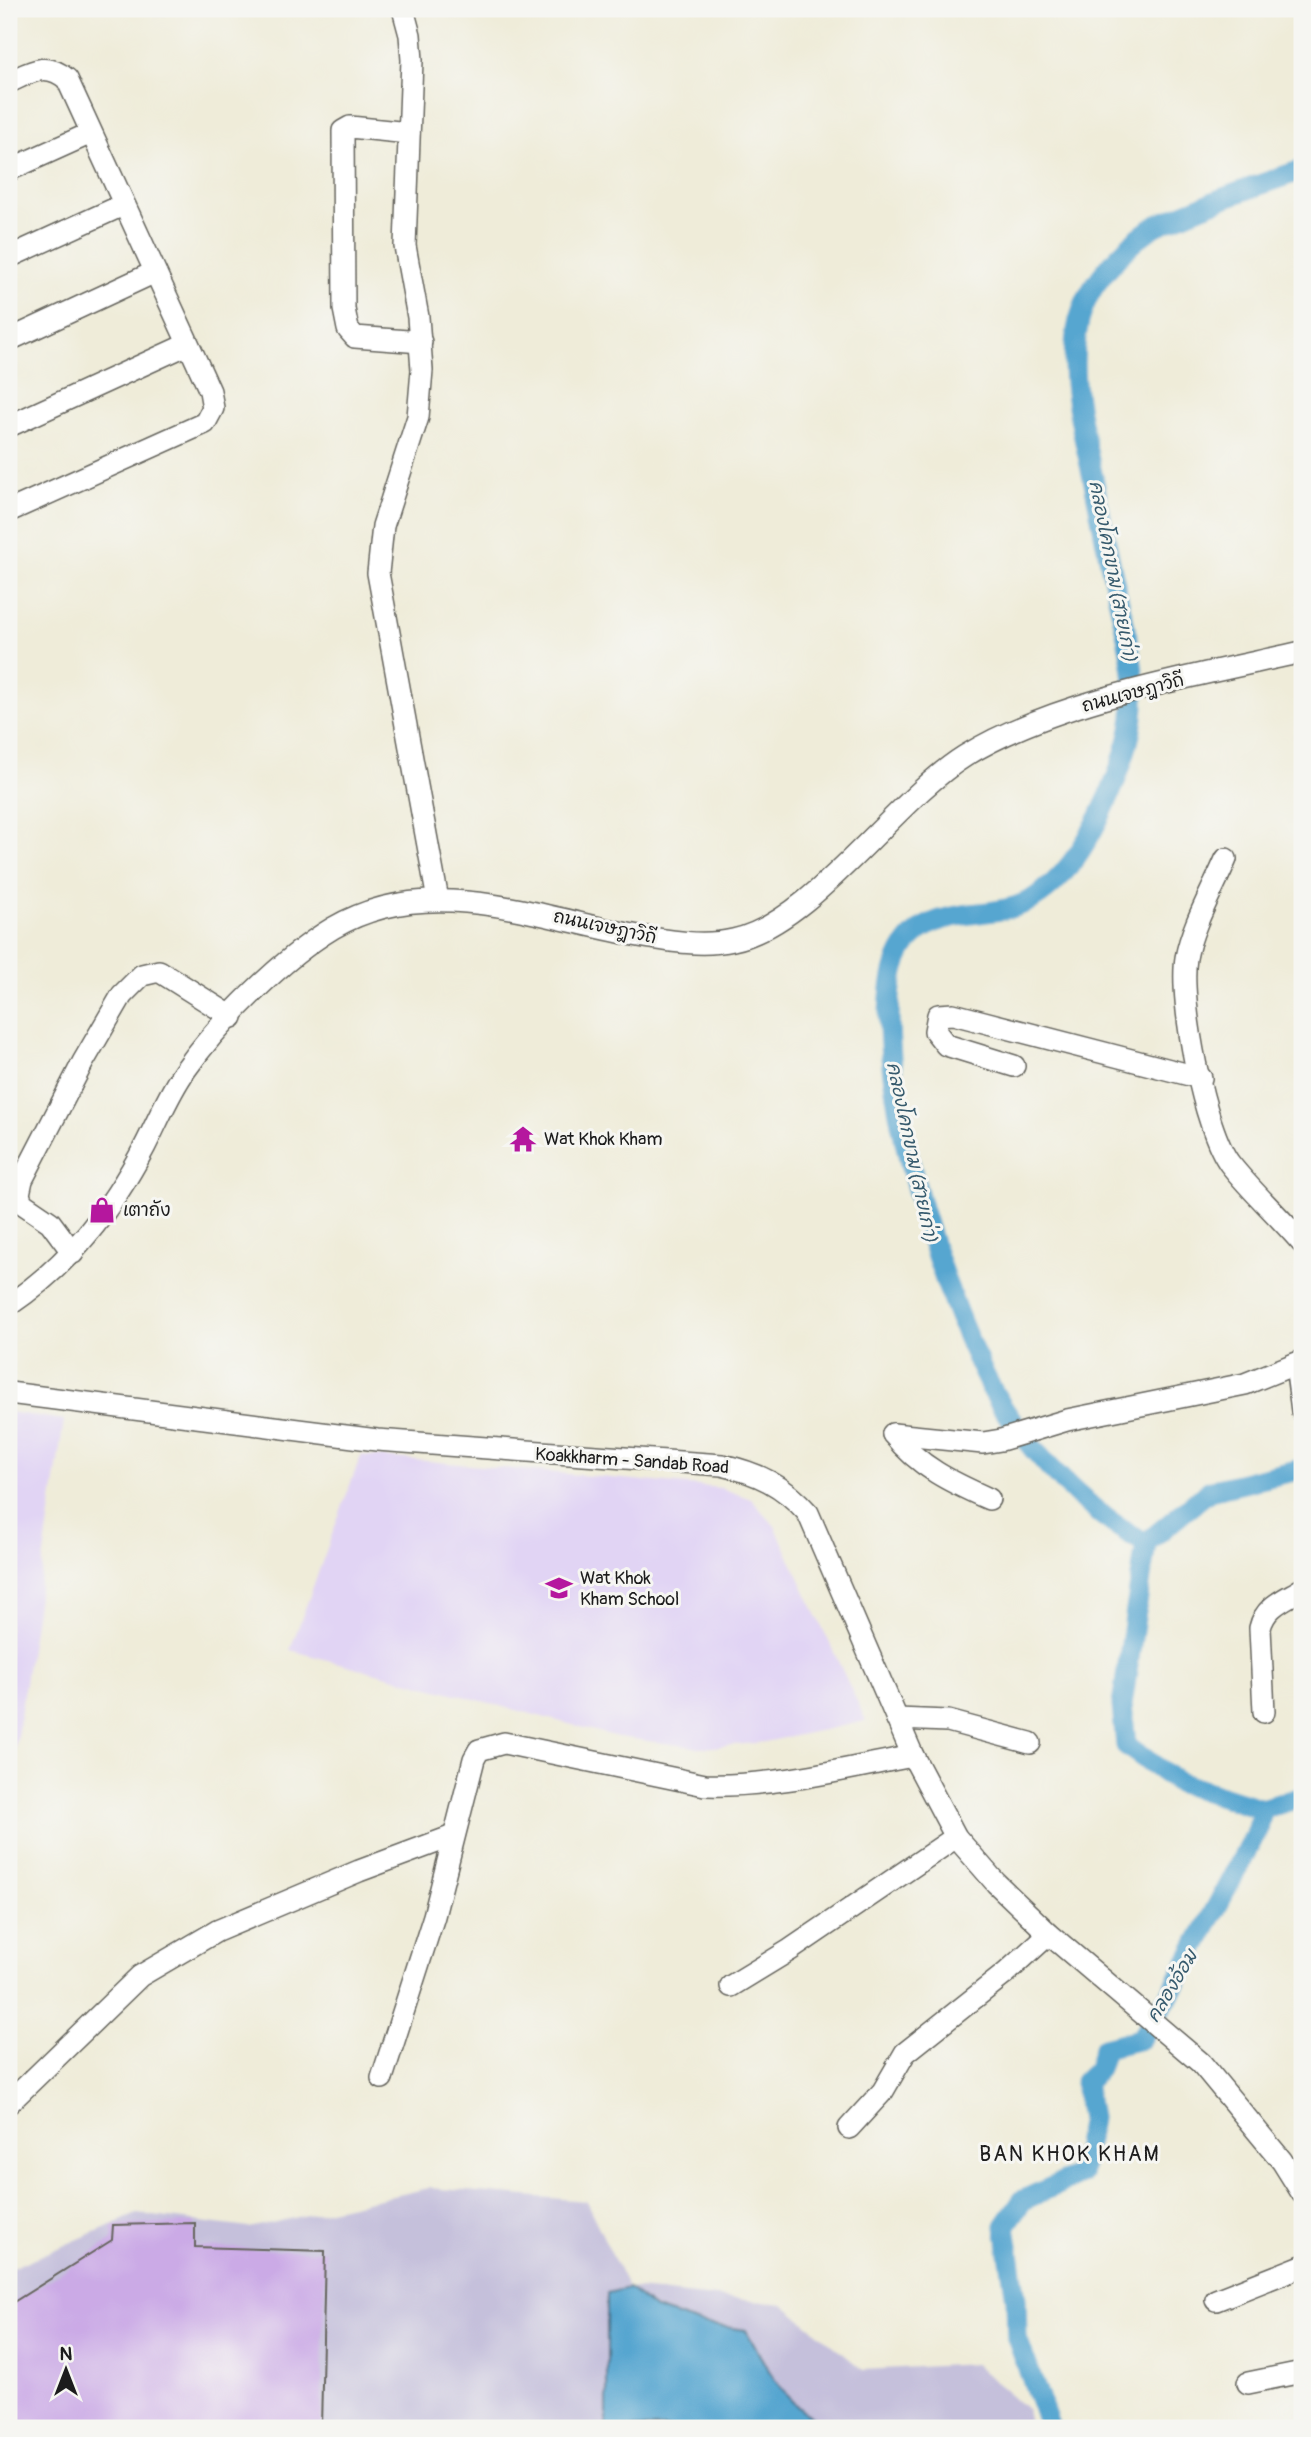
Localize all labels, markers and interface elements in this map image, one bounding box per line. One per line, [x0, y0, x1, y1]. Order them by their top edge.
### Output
water label: คลองโคกขาม (สายเก่า) [1084, 478, 1143, 664]
street label: ถนนเจษฎาวิถี [1079, 667, 1187, 718]
street label: ถนนเจษฎาวิถี [551, 904, 659, 949]
water label: คลองโคกขาม (สายเก่า) [881, 1060, 944, 1245]
temple icon: Wat Khok Kham [508, 1124, 538, 1154]
place label: Wat Khok Kham [544, 1128, 662, 1151]
shop icon: เตาถัง [87, 1195, 117, 1225]
place label: เตาถัง [123, 1199, 171, 1222]
street label: Koakkharm - Sandab Road [534, 1443, 730, 1479]
place label: Wat Khok Kham School [580, 1567, 679, 1611]
school or university icon: Wat Khok Kham School [544, 1573, 574, 1603]
water label: คลองอ้อม [1140, 1943, 1204, 2027]
district label: BAN KHOK KHAM [979, 2141, 1161, 2168]
north arrow [32, 2336, 102, 2406]
text: N [60, 2342, 73, 2366]

